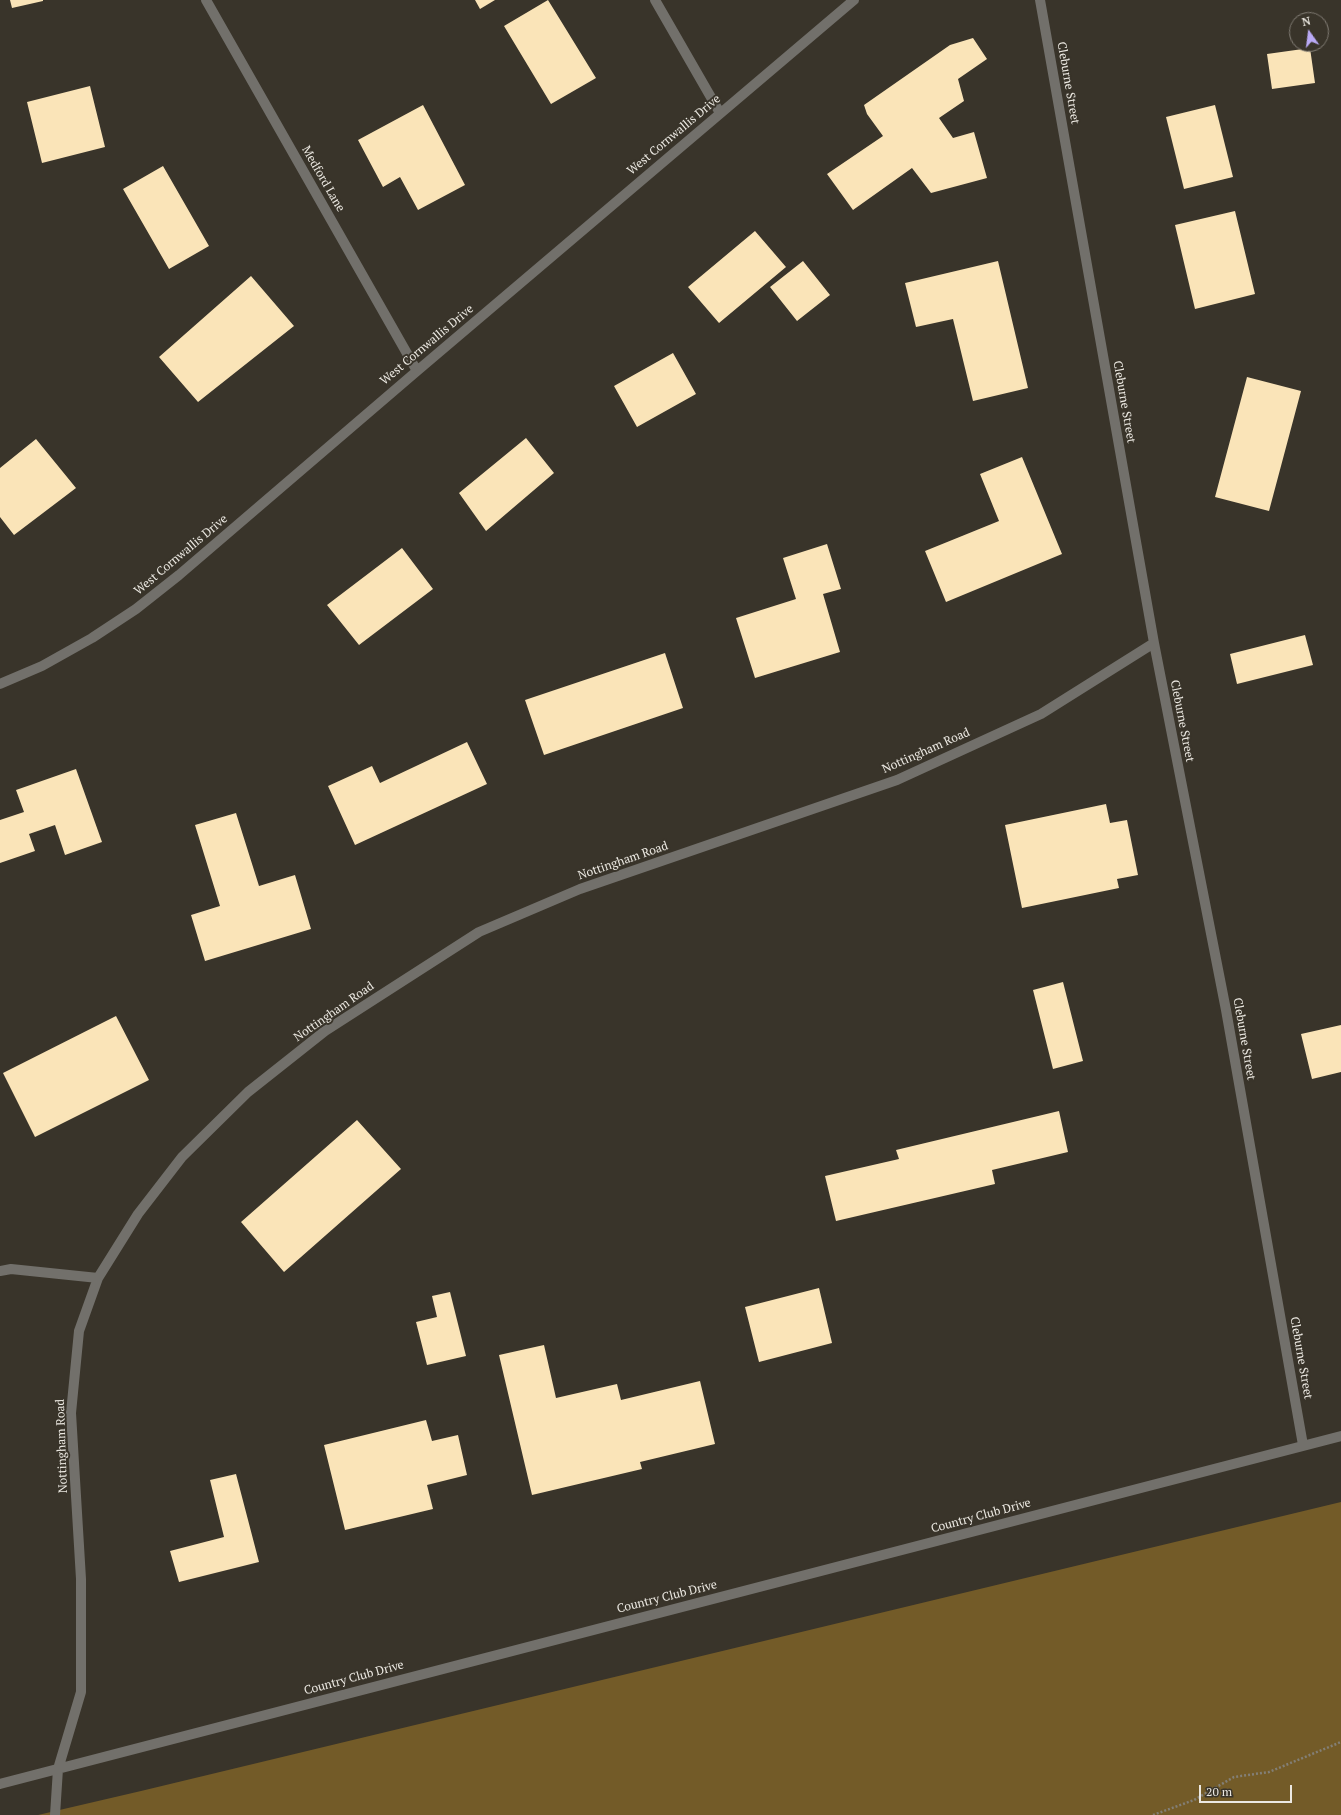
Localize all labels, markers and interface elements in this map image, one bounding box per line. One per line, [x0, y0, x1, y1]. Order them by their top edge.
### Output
north arrow [1289, 12, 1329, 52]
text: N [1301, 14, 1312, 29]
street label: Cleburne Street [1054, 41, 1082, 125]
street label: West Cornwallis Drive [624, 92, 724, 178]
street label: Medford Lane [298, 144, 348, 214]
street label: West Cornwallis Drive [377, 302, 477, 388]
street label: Cleburne Street [1110, 360, 1138, 444]
street label: West Cornwallis Drive [131, 512, 231, 598]
street label: Cleburne Street [1167, 679, 1197, 763]
street label: Nottingham Road [880, 725, 972, 777]
street label: Nottingham Road [576, 839, 670, 883]
street label: Nottingham Road [291, 979, 377, 1045]
street label: Cleburne Street [1230, 997, 1258, 1081]
street label: Cleburne Street [1287, 1316, 1315, 1400]
street label: Nottingham Road [53, 1399, 71, 1493]
street label: Country Club Drive [930, 1496, 1032, 1536]
street label: Country Club Drive [615, 1578, 719, 1616]
street label: Country Club Drive [303, 1658, 405, 1698]
scale bar [1201, 1777, 1294, 1803]
text: 20 m [1206, 1784, 1232, 1799]

